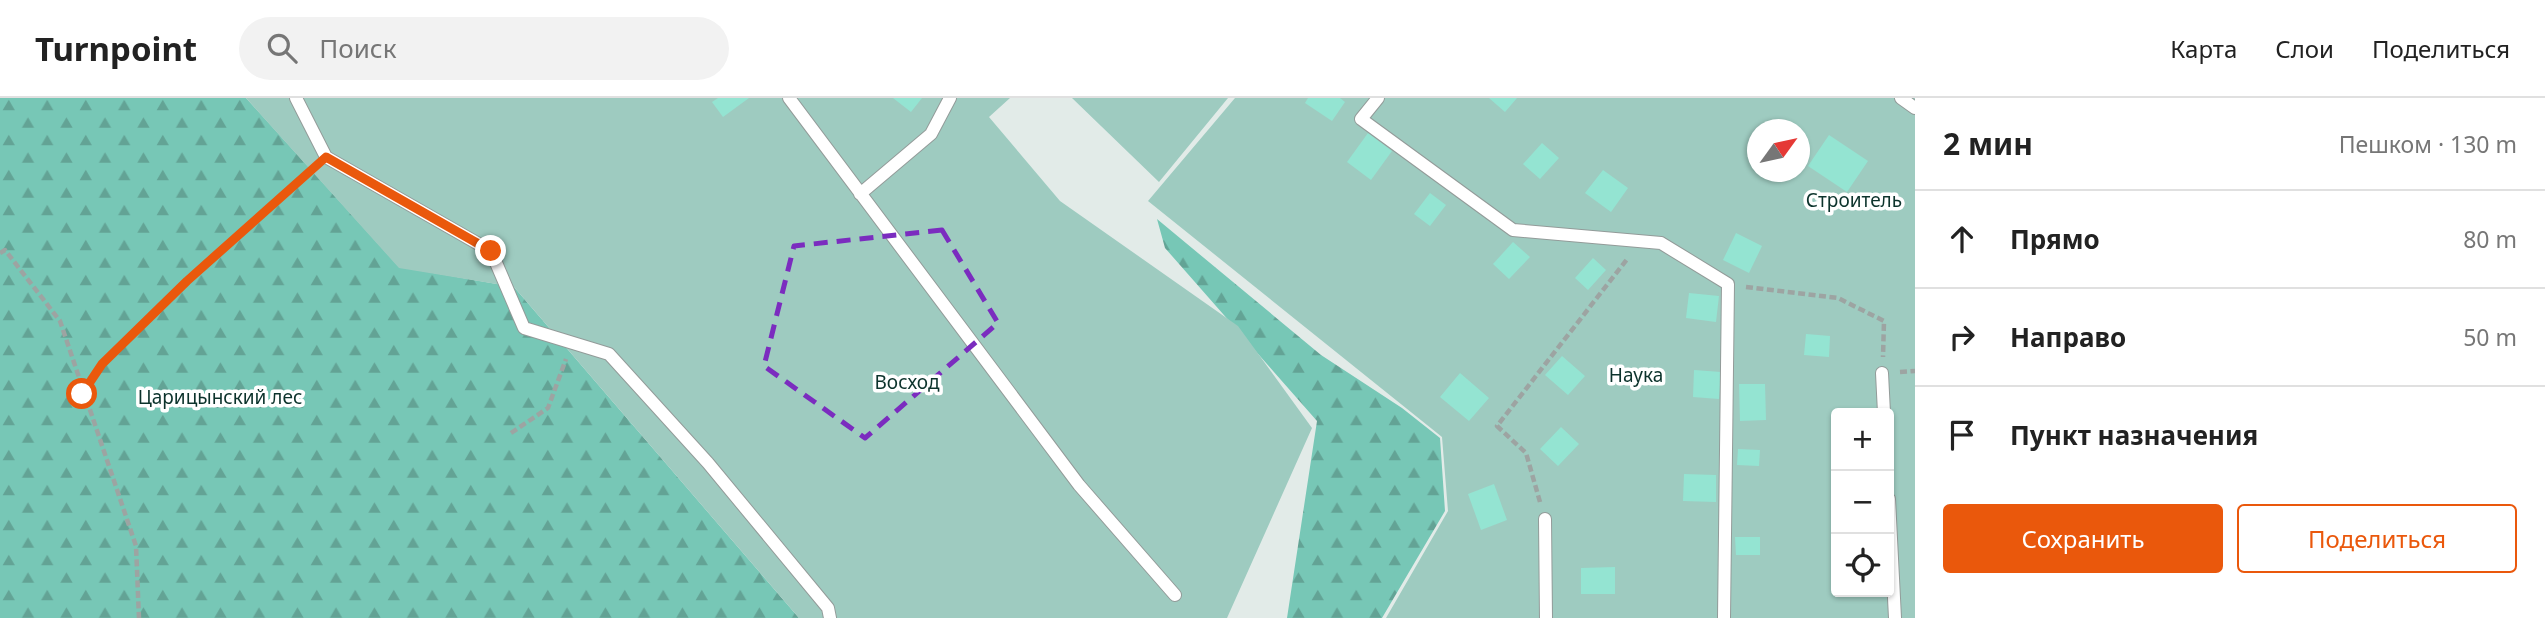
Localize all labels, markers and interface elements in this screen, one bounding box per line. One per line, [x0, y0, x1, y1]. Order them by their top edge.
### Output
search box [239, 17, 729, 80]
text: Turnpoint [35, 26, 197, 71]
icon: search [263, 29, 301, 67]
text: Поиск [319, 30, 396, 66]
text: Карта [2170, 32, 2237, 65]
text: Слои [2275, 32, 2334, 65]
text: Поделиться [2372, 32, 2510, 65]
north arrow [1747, 119, 1810, 182]
text: 2 мин [1943, 123, 2033, 164]
text: Пешком · 130 m [2339, 128, 2517, 160]
park label: Строитель [1806, 187, 1902, 213]
icon: ahead [1943, 220, 1981, 258]
text: Прямо [2010, 221, 2100, 257]
text: 80 m [2463, 223, 2517, 255]
route end [475, 235, 506, 266]
icon: right [1943, 318, 1981, 356]
text: Направо [2010, 319, 2126, 355]
text: 50 m [2463, 321, 2517, 353]
park label: Наука [1609, 362, 1663, 388]
park label: Восход [875, 369, 940, 395]
route start [66, 378, 97, 409]
park label: Царицынский лес [138, 384, 302, 410]
map controls [1831, 408, 1894, 597]
button: + [1831, 408, 1894, 471]
icon: arrive [1943, 416, 1981, 454]
text: Пункт назначения [2010, 417, 2258, 453]
button: − [1831, 471, 1894, 534]
button: Сохранить [1943, 504, 2223, 573]
button: Поделиться [2237, 504, 2517, 573]
button: locate [1831, 534, 1894, 597]

